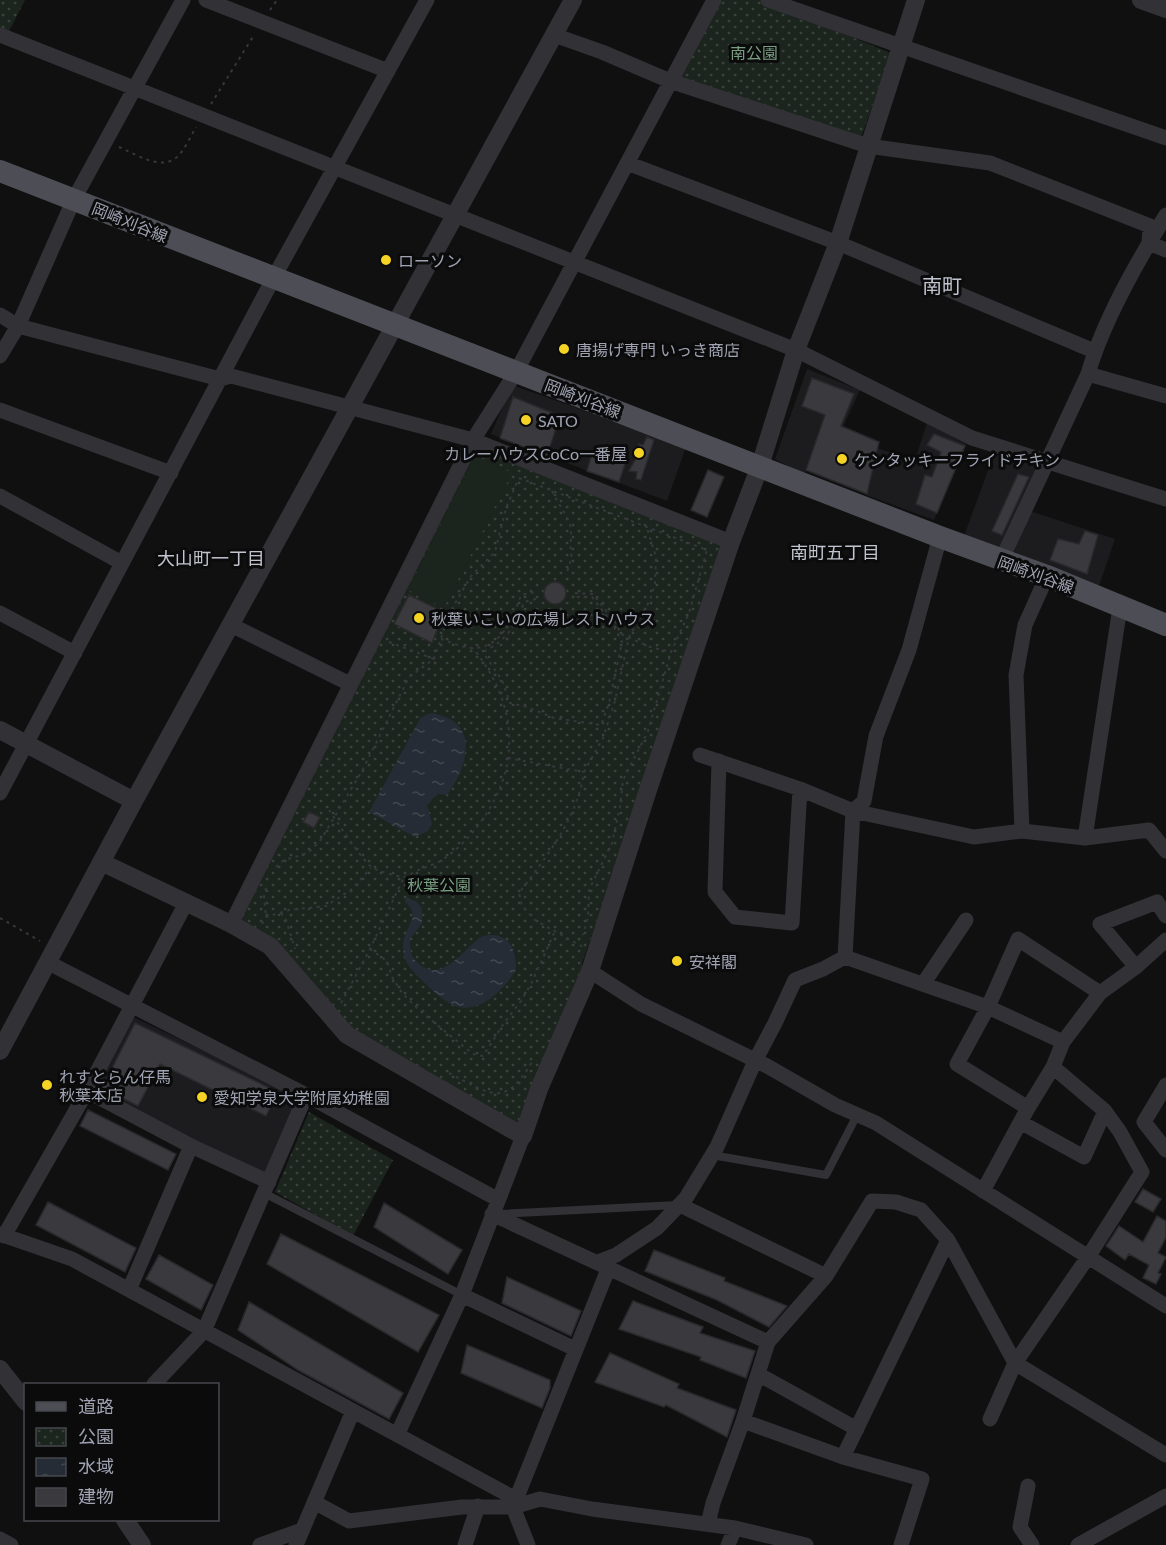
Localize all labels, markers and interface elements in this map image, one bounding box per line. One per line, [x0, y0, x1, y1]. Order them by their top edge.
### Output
park label: 南公園 [730, 43, 778, 62]
street label: 岡崎刈谷線 [89, 198, 171, 246]
place label: ローソン [398, 251, 462, 270]
marker: ローソン [379, 253, 393, 267]
district label: 南町 [922, 273, 962, 297]
place label: 唐揚げ専門 いっき商店 [576, 340, 740, 359]
marker: 唐揚げ専門 いっき商店 [557, 342, 571, 356]
street label: 岡崎刈谷線 [542, 375, 624, 421]
place label: SATO [538, 411, 578, 430]
marker: SATO [519, 413, 533, 427]
place label: カレーハウスCoCo一番屋 [444, 444, 627, 463]
marker: カレーハウスCoCo一番屋 [632, 446, 646, 460]
place label: ケンタッキーフライドチキン [854, 450, 1060, 469]
marker: ケンタッキーフライドチキン [835, 452, 849, 466]
district label: 南町五丁目 [790, 541, 880, 563]
district label: 大山町一丁目 [157, 547, 265, 569]
street label: 岡崎刈谷線 [995, 551, 1077, 597]
place label: 秋葉いこいの広場レストハウス [431, 609, 655, 628]
marker: 秋葉いこいの広場レストハウス [412, 611, 426, 625]
park label: 秋葉公園 [407, 875, 471, 894]
place label: 安祥閣 [689, 952, 737, 971]
marker: 安祥閣 [670, 954, 684, 968]
place label: れすとらん仔馬 秋葉本店 [59, 1067, 171, 1104]
marker: れすとらん仔馬 秋葉本店 [40, 1078, 54, 1092]
place label: 愛知学泉大学附属幼稚園 [214, 1088, 390, 1107]
marker: 愛知学泉大学附属幼稚園 [195, 1090, 209, 1104]
legend [24, 1383, 219, 1521]
text: 道路 [78, 1395, 114, 1417]
text: 公園 [78, 1425, 114, 1447]
text: 水域 [78, 1455, 114, 1477]
text: 建物 [78, 1485, 114, 1507]

